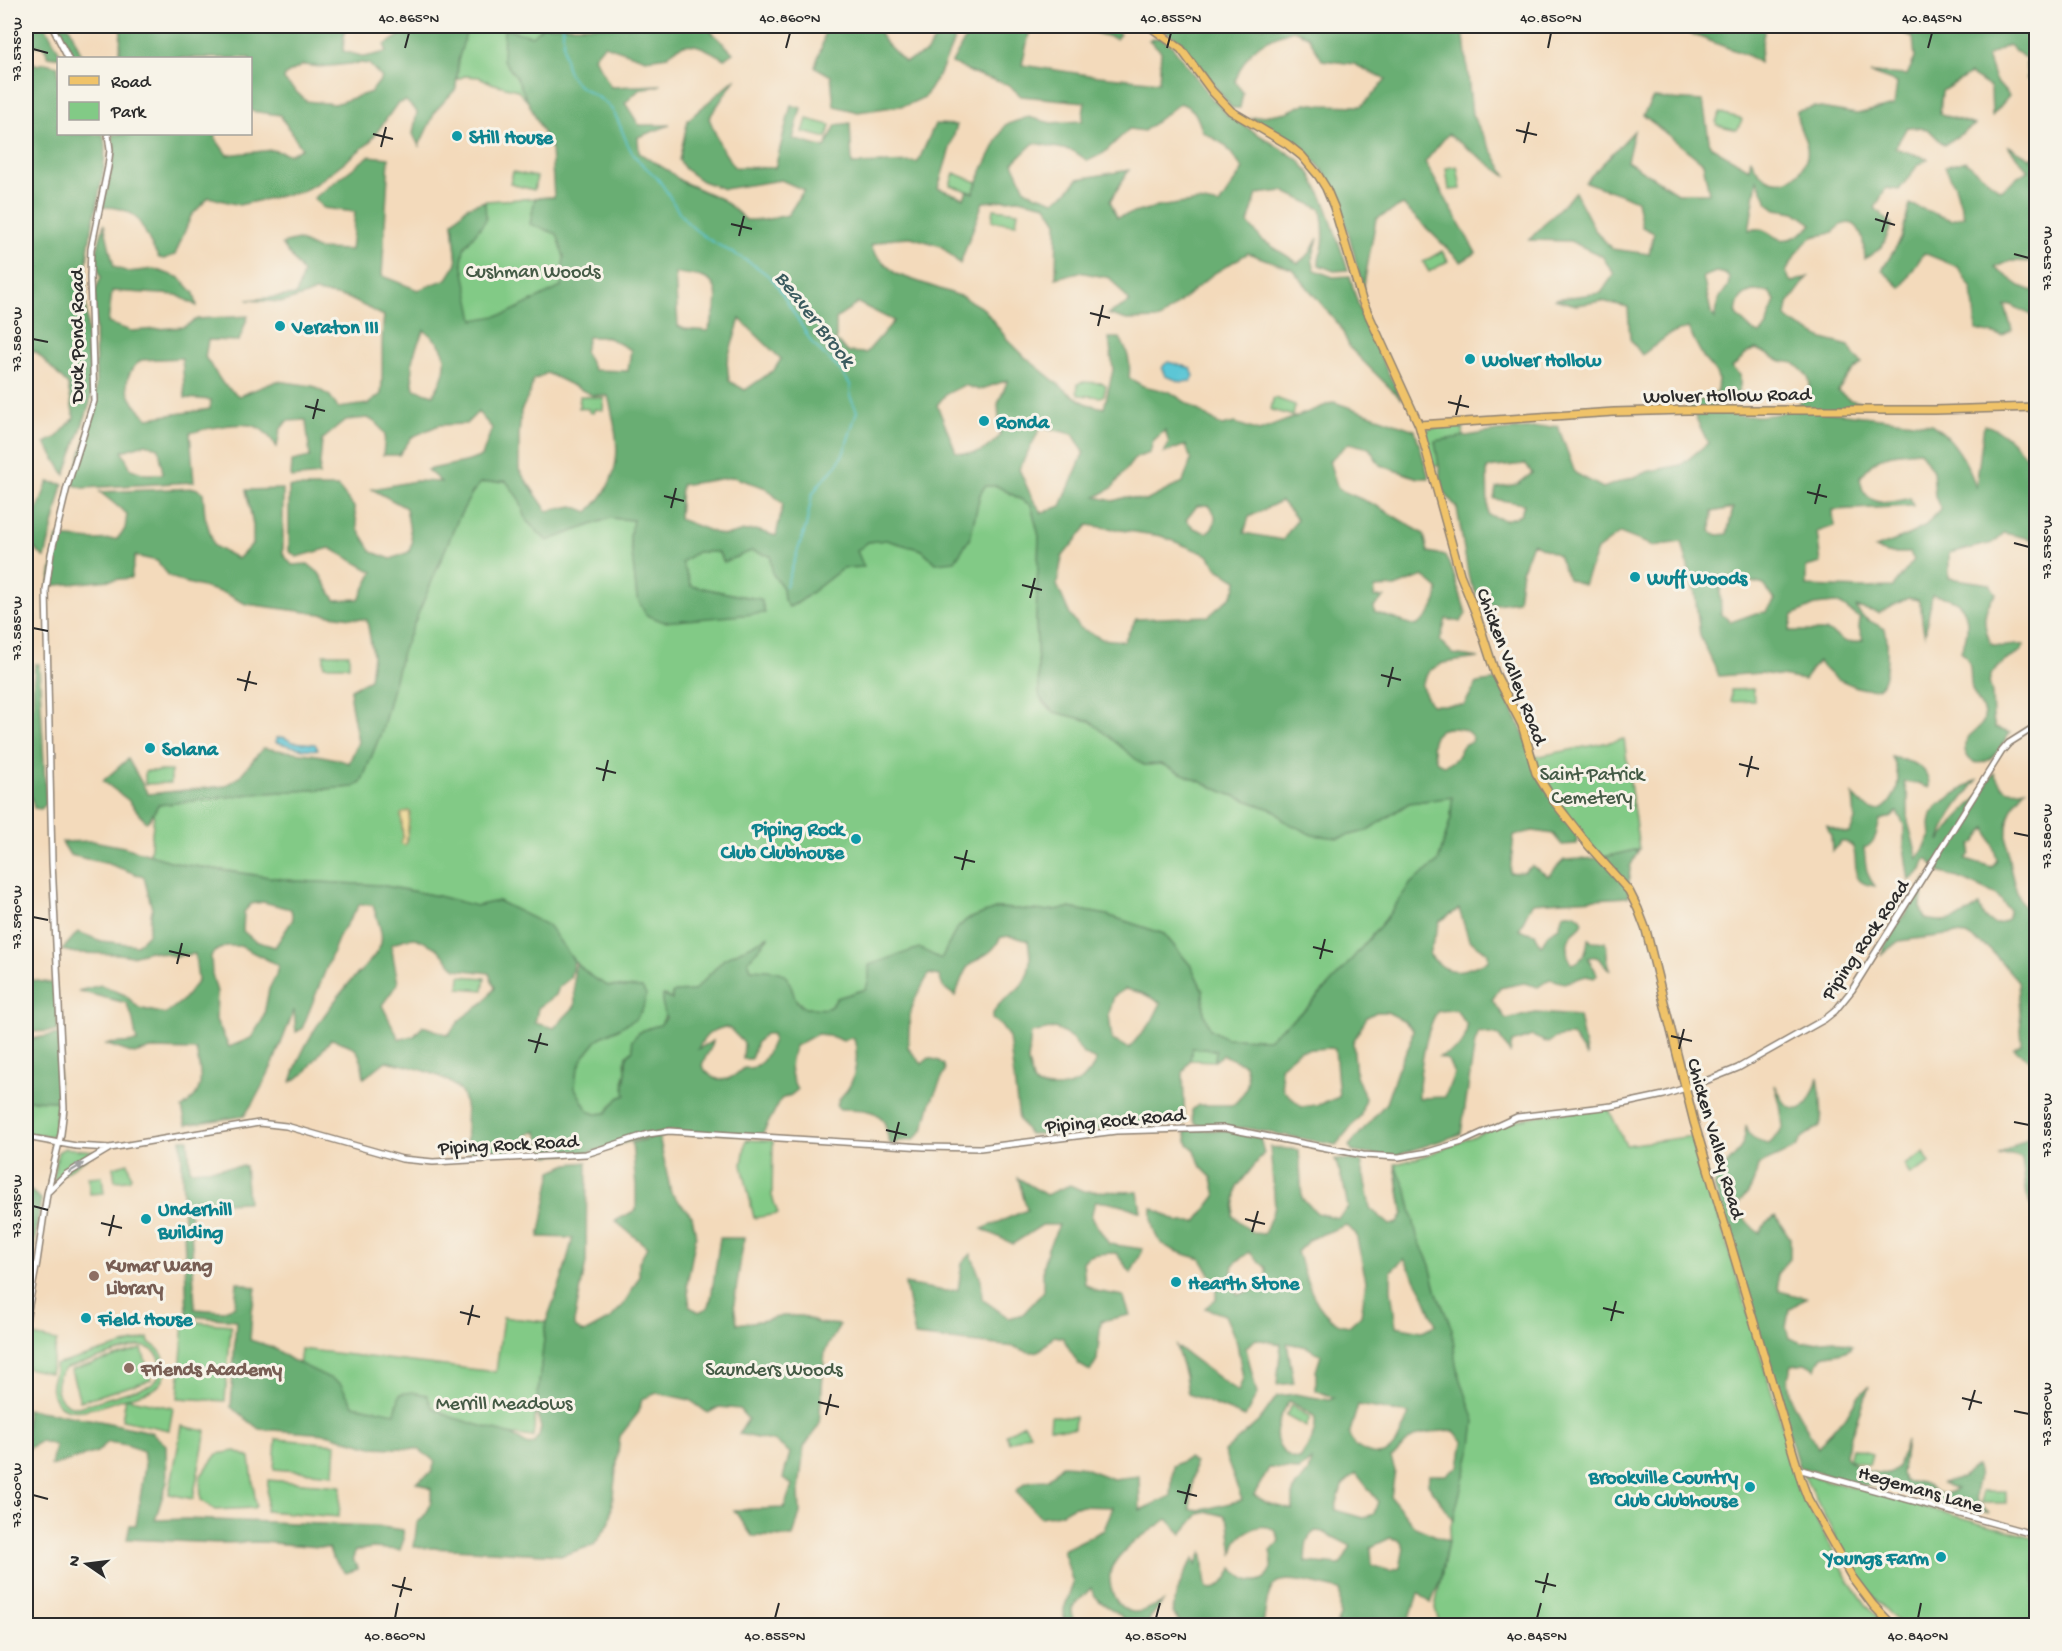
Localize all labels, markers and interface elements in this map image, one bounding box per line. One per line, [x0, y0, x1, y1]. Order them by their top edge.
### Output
text: 40.865°N [379, 10, 439, 28]
text: 40.860°N [759, 10, 821, 28]
text: 40.855°N [1141, 10, 1202, 28]
text: 40.850°N [1520, 10, 1582, 28]
text: 40.845°N [1902, 10, 1962, 28]
text: 73.575°W [9, 17, 27, 82]
legend [57, 57, 252, 135]
text: Road [111, 73, 152, 94]
text: Park [110, 103, 147, 124]
place label: Still House [469, 128, 554, 151]
marker: Still House [450, 129, 464, 143]
text: 73.570°W [2039, 226, 2057, 291]
park label: Cushman Woods [466, 262, 601, 285]
street label: Duck Pond Road [68, 267, 91, 405]
water label: Beaver Brook [768, 267, 860, 375]
text: 73.580°W [9, 307, 27, 372]
place label: Veraton III [291, 318, 379, 341]
marker: Veraton III [273, 319, 287, 333]
place label: Wolver Hollow [1481, 351, 1602, 374]
marker: Wolver Hollow [1463, 352, 1477, 366]
street label: Wolver Hollow Road [1643, 384, 1813, 410]
place label: Ronda [995, 413, 1050, 436]
marker: Ronda [977, 414, 991, 428]
text: 73.575°W [2039, 515, 2057, 580]
place label: Wuff Woods [1646, 569, 1749, 592]
marker: Wuff Woods [1628, 570, 1642, 584]
street label: Chicken Valley Road [1469, 586, 1551, 751]
text: 73.585°W [9, 596, 27, 661]
place label: Solana [162, 740, 219, 763]
marker: Solana [143, 741, 157, 755]
park label: Saint Patrick Cemetery [1540, 765, 1646, 811]
text: 73.580°W [2039, 804, 2057, 869]
place label: Piping Rock Club Clubhouse [720, 820, 846, 866]
marker: Piping Rock Club Clubhouse [849, 832, 863, 846]
street label: Piping Rock Road [1818, 875, 1917, 1006]
text: 73.590°W [9, 885, 27, 950]
street label: Chicken Valley Road [1680, 1056, 1748, 1224]
text: 73.585°W [2039, 1093, 2057, 1158]
street label: Piping Rock Road [1043, 1105, 1188, 1140]
street label: Piping Rock Road [437, 1131, 581, 1162]
one-way arrow [68, 1163, 84, 1174]
text: 73.595°W [9, 1174, 27, 1239]
place label: Underhill Building [157, 1200, 233, 1246]
marker: Underhill Building [139, 1212, 153, 1226]
place label: Kumar Wang Library [105, 1256, 213, 1302]
marker: Kumar Wang Library [87, 1269, 101, 1283]
place label: Hearth Stone [1188, 1274, 1300, 1297]
marker: Hearth Stone [1169, 1275, 1183, 1289]
place label: Field House [97, 1310, 193, 1333]
marker: Field House [79, 1311, 93, 1325]
place label: Friends Academy [140, 1360, 282, 1383]
park label: Saunders Woods [705, 1360, 843, 1383]
marker: Friends Academy [122, 1361, 136, 1375]
text: 73.590°W [2039, 1382, 2057, 1447]
park label: Merrill Meadows [436, 1394, 573, 1417]
text: 73.600°W [9, 1463, 27, 1528]
street label: Hegemans Lane [1855, 1463, 1986, 1520]
place label: Brookville Country Club Clubhouse [1588, 1468, 1739, 1514]
marker: Brookville Country Club Clubhouse [1743, 1480, 1757, 1494]
north arrow [57, 1534, 117, 1594]
place label: Youngs Farm [1822, 1549, 1930, 1572]
marker: Youngs Farm [1934, 1550, 1948, 1564]
text: N [65, 1553, 86, 1569]
text: 40.860°N [364, 1628, 426, 1646]
text: 40.855°N [745, 1628, 806, 1646]
text: 40.850°N [1125, 1628, 1187, 1646]
text: 40.845°N [1507, 1628, 1567, 1646]
text: 40.840°N [1888, 1628, 1949, 1646]

